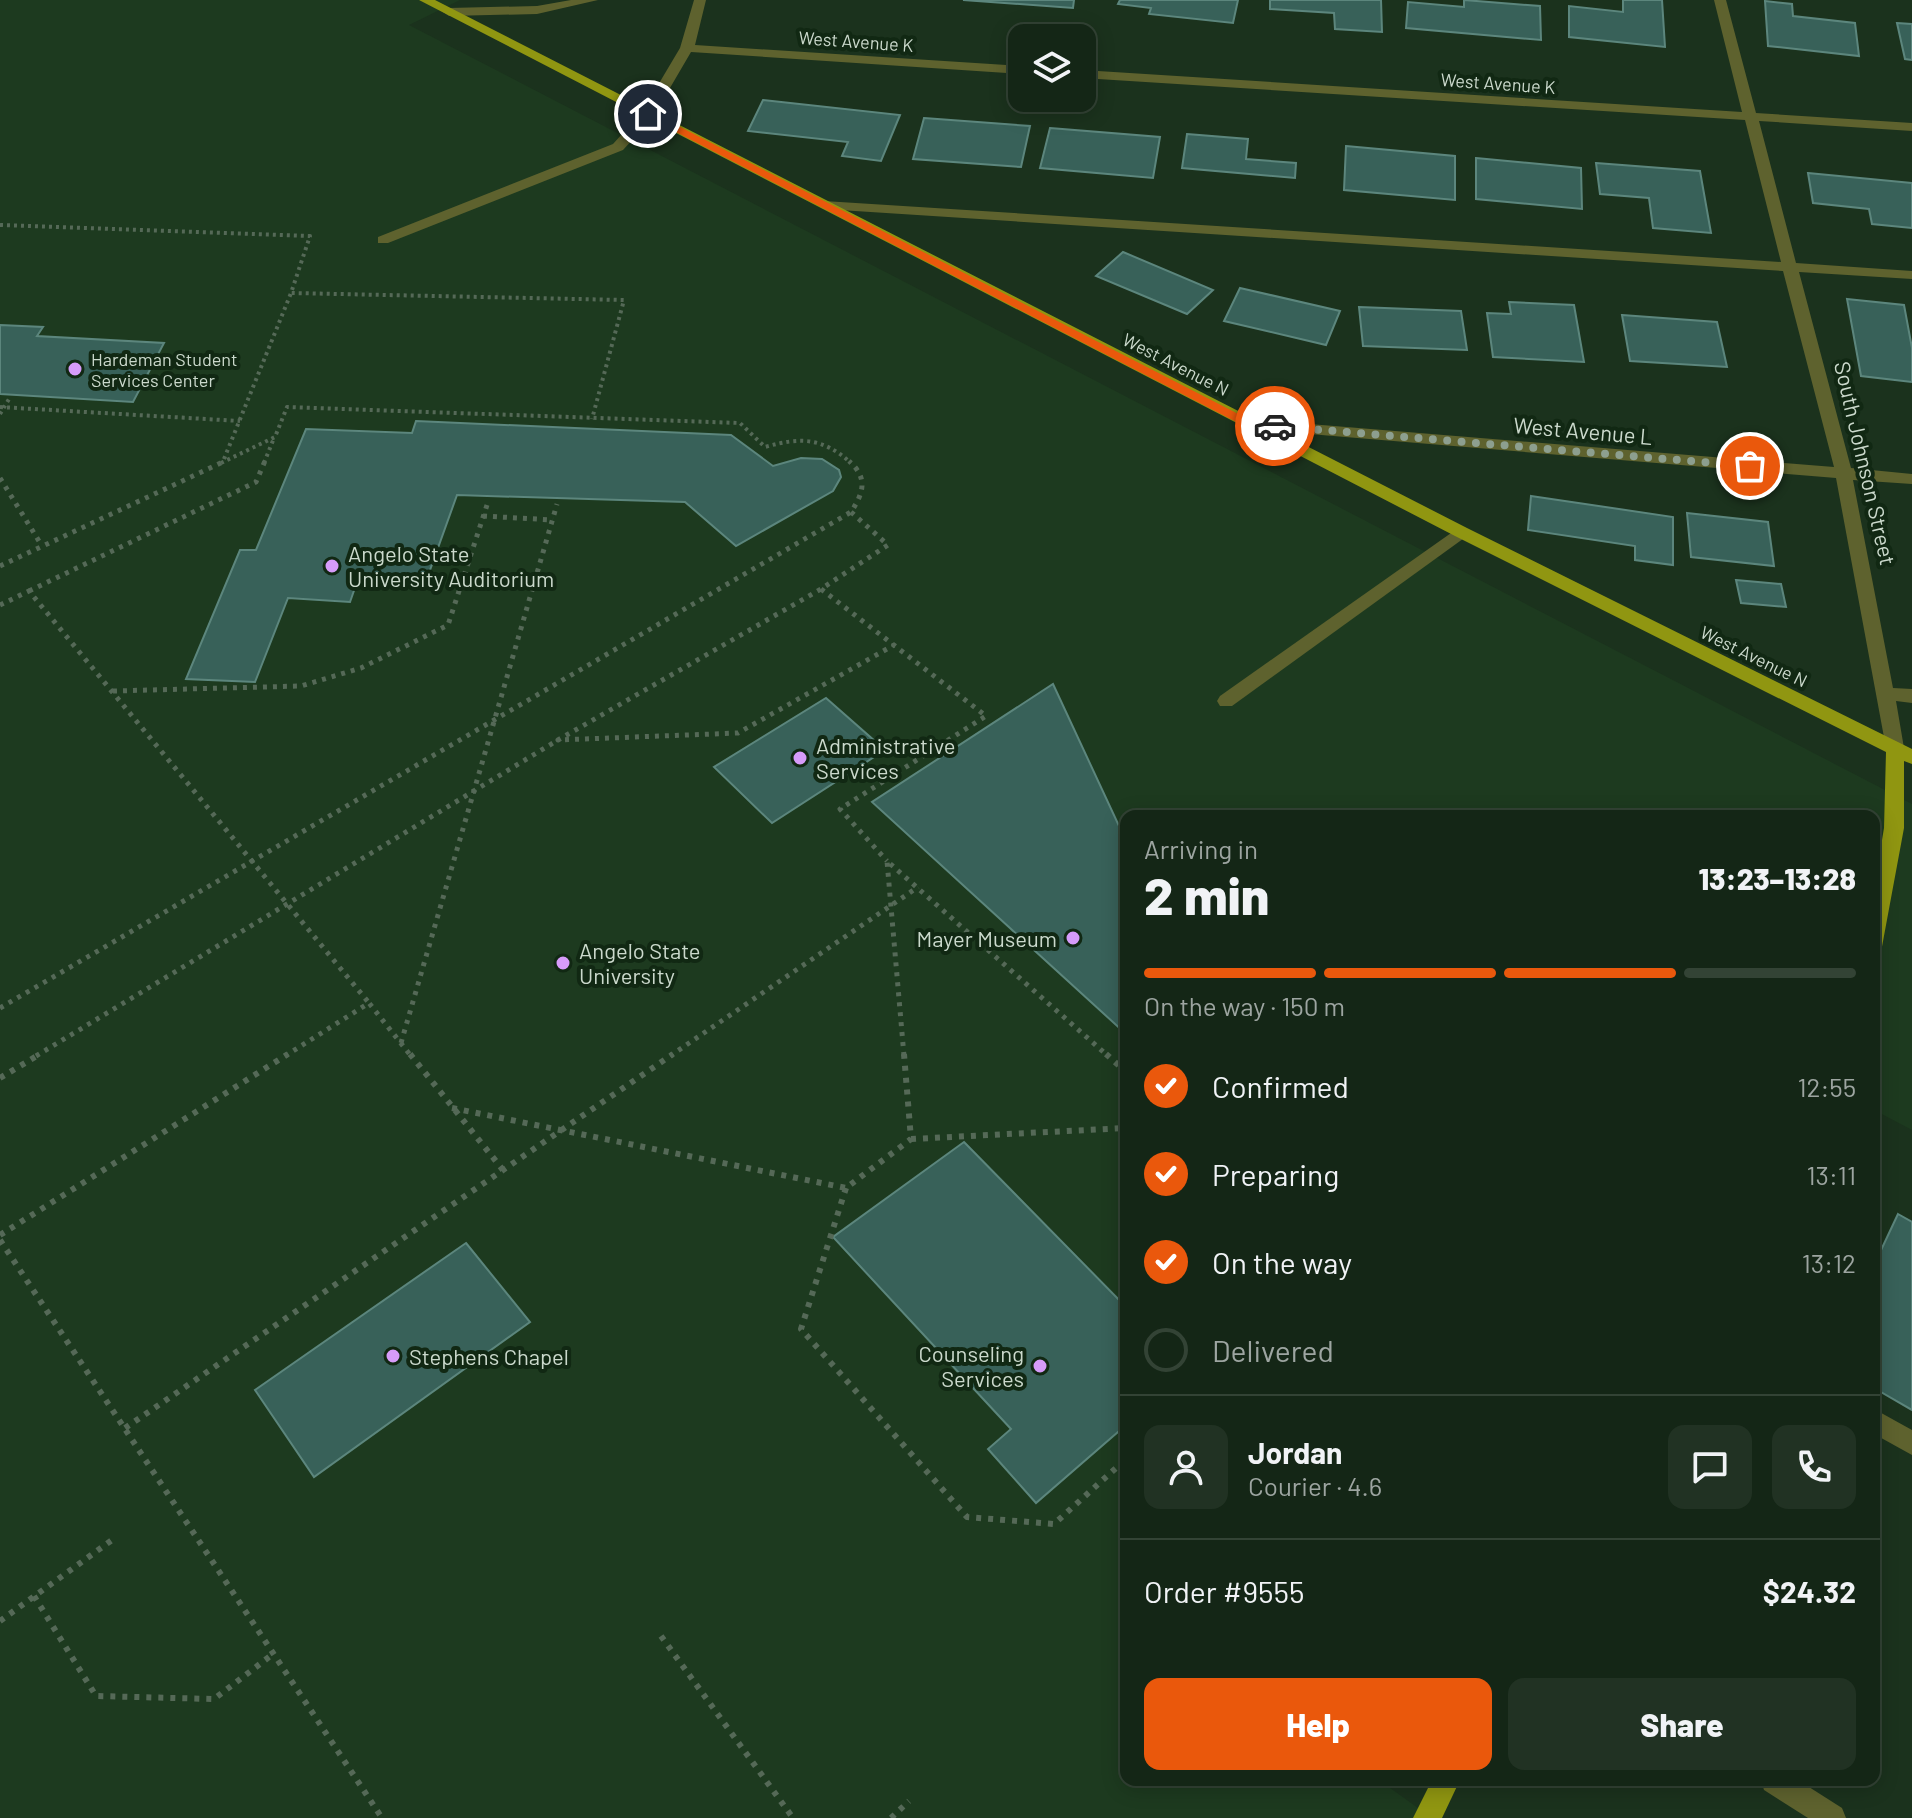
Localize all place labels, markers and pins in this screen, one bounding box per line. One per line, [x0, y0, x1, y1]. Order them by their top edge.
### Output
pin [614, 80, 682, 148]
place label: Hardeman Student Services Center [91, 348, 238, 391]
marker: Hardeman Student Services Center [66, 360, 84, 378]
pin [1716, 432, 1784, 500]
place label: Angelo State University Auditorium [348, 540, 554, 591]
marker: Angelo State University Auditorium [323, 557, 341, 575]
place label: Administrative Services [816, 732, 955, 783]
marker: Administrative Services [791, 749, 809, 767]
place label: Mayer Museum [916, 925, 1057, 951]
marker: Mayer Museum [1064, 929, 1082, 947]
place label: Angelo State University [579, 937, 701, 988]
marker: Angelo State University [554, 954, 572, 972]
place label: Counseling Services [918, 1340, 1024, 1391]
place label: Stephens Chapel [409, 1343, 569, 1369]
marker: Stephens Chapel [384, 1347, 402, 1365]
marker: Counseling Services [1031, 1357, 1049, 1375]

